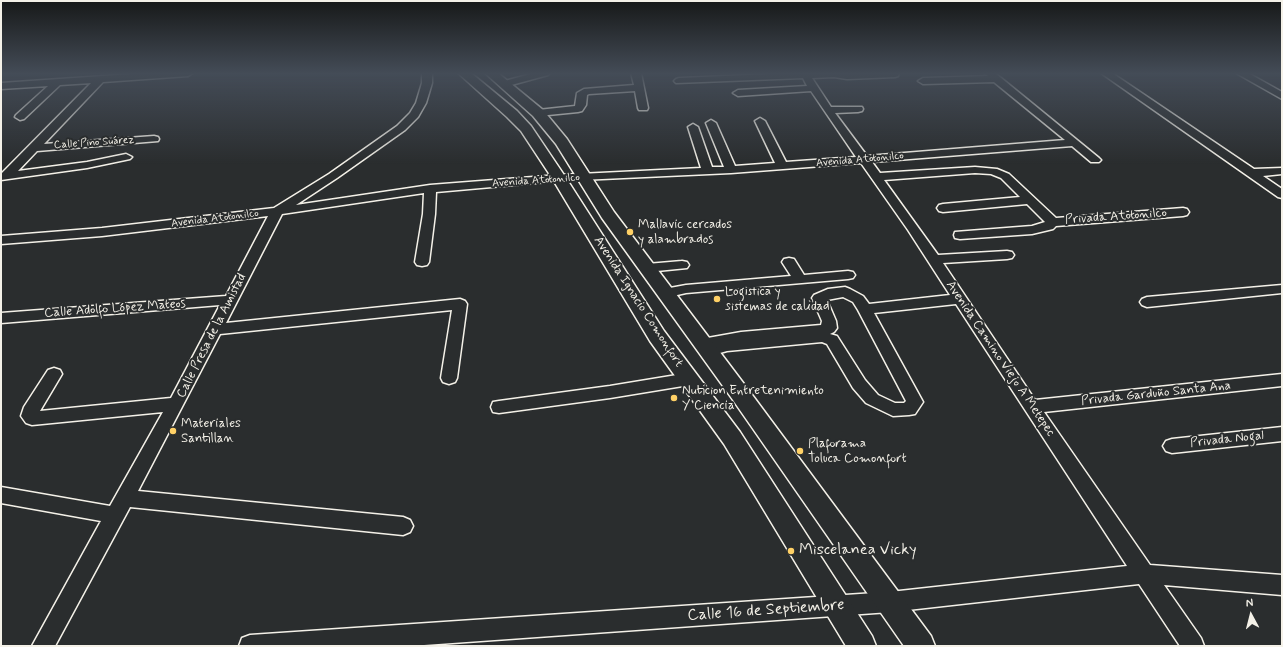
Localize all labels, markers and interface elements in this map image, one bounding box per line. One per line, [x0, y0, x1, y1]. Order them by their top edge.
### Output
street label: Calle Pino Suárez [53, 134, 135, 152]
street label: Avenida Atotonilco [816, 150, 904, 170]
street label: Avenida Atotonilco [492, 171, 580, 191]
street label: Privada Atotonilco [1065, 206, 1167, 228]
street label: Avenida Atotonilco [171, 207, 259, 231]
place label: Mallavic cercados y alambrados [638, 217, 732, 248]
marker: Mallavic cercados y alambrados [625, 227, 635, 237]
street label: Avenida Ignacio Comonfort [590, 234, 686, 370]
street label: Calle Presa de la Amistad [174, 271, 250, 401]
street label: Avenida Camino Viejo A Metepec [942, 278, 1058, 440]
place label: Logistica y sistemas de calidad [725, 284, 830, 315]
marker: Logistica y sistemas de calidad [712, 294, 722, 304]
street label: Calle Adolfo López Mateos [44, 296, 186, 322]
street label: Privada Garduño Santa Ana [1080, 378, 1232, 410]
place label: Nuticion Entretenimiento Y Ciencia [682, 383, 824, 414]
marker: Nuticion Entretenimiento Y Ciencia [669, 393, 679, 403]
place label: Materiales Santillan [181, 416, 241, 447]
marker: Materiales Santillan [168, 426, 178, 436]
street label: Privada Nogal [1189, 428, 1265, 452]
place label: Plaforama Toluca Comonfort [808, 436, 907, 467]
marker: Plaforama Toluca Comonfort [795, 446, 805, 456]
place label: Miscelanea Vicky [799, 541, 917, 561]
marker: Miscelanea Vicky [786, 546, 796, 556]
north arrow [1231, 595, 1271, 635]
street label: Calle 16 de Septiembre [687, 596, 845, 626]
text: N [1245, 596, 1254, 610]

